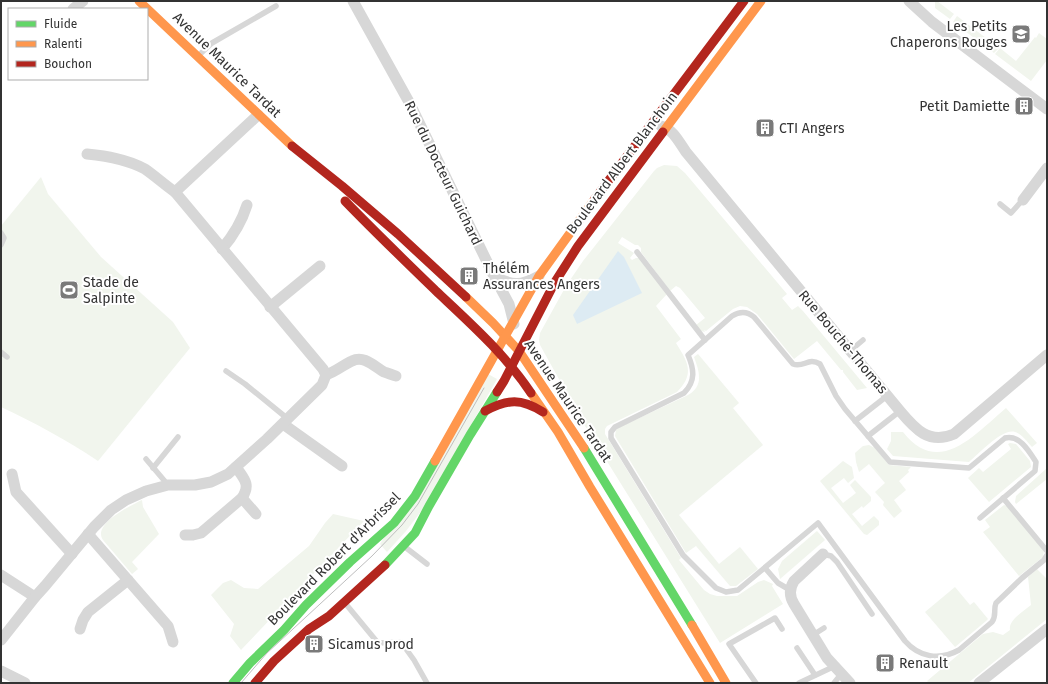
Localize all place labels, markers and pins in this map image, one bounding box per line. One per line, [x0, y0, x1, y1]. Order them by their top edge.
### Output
place label: Les Petits Chaperons Rouges [890, 18, 1007, 51]
school or university icon: Les Petits Chaperons Rouges [1010, 23, 1032, 45]
building icon: Petit Damiette [1013, 95, 1035, 117]
place label: Petit Damiette [919, 98, 1010, 115]
building icon: CTI Angers [754, 117, 776, 139]
place label: CTI Angers [779, 120, 845, 137]
place label: Thélém Assurances Angers [483, 260, 600, 293]
building icon: Thélém Assurances Angers [458, 265, 480, 287]
place label: Stade de Salpinte [83, 274, 139, 307]
sports icon: Stade de Salpinte [58, 279, 80, 301]
building icon: Sicamus prod [303, 633, 325, 655]
place label: Sicamus prod [328, 636, 414, 653]
building icon: Renault [874, 652, 896, 674]
place label: Renault [899, 655, 949, 672]

